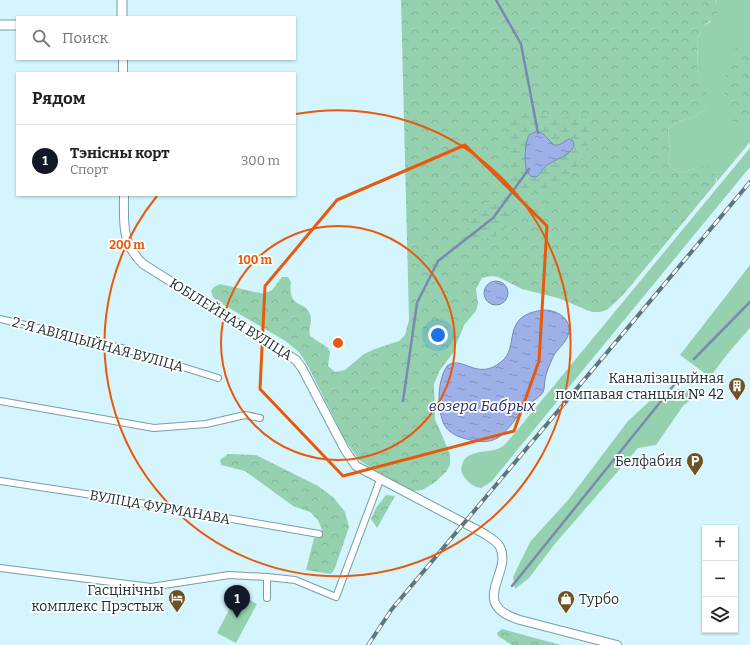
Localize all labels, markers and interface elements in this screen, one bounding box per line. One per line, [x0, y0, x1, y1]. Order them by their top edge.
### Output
search box [16, 16, 296, 60]
icon: search [30, 27, 52, 49]
text: Поиск [62, 29, 108, 47]
text: Рядом [32, 88, 85, 109]
text: Тэнісны корт [70, 144, 169, 162]
text: 1 [42, 153, 48, 168]
text: 300 m [241, 153, 280, 168]
text: Спорт [70, 162, 108, 177]
text: 200 m [109, 238, 145, 252]
text: 100 m [238, 253, 273, 267]
street label: ЮБІЛЕЙНАЯ ВУЛІЦА [166, 274, 296, 364]
street label: 2-Я АВІЯЦЫЙНАЯ ВУЛІЦА [10, 312, 186, 376]
your location [428, 325, 448, 345]
centre of rings [331, 336, 345, 350]
place label: Каналізацыйная помпавая станцыя № 42 [555, 370, 724, 403]
building icon: Каналізацыйная помпавая станцыя № 42 [727, 376, 747, 401]
water label: возера Бабрых [429, 397, 536, 415]
parking icon: Белфабия [685, 451, 705, 476]
place label: Белфабия [615, 453, 682, 470]
street label: ВУЛІЦА ФУРМАНАВА [88, 487, 232, 528]
map controls [702, 525, 738, 633]
button: + [702, 525, 738, 561]
button: − [702, 561, 738, 597]
place label: Гасцінічны комплекс Прэстыж [31, 582, 164, 615]
pin: 1 [224, 585, 250, 618]
hotel icon: Гасцінічны комплекс Прэстыж [167, 588, 187, 613]
shop icon: Турбо [556, 589, 576, 614]
place label: Турбо [579, 591, 619, 608]
button: layers [702, 597, 738, 633]

